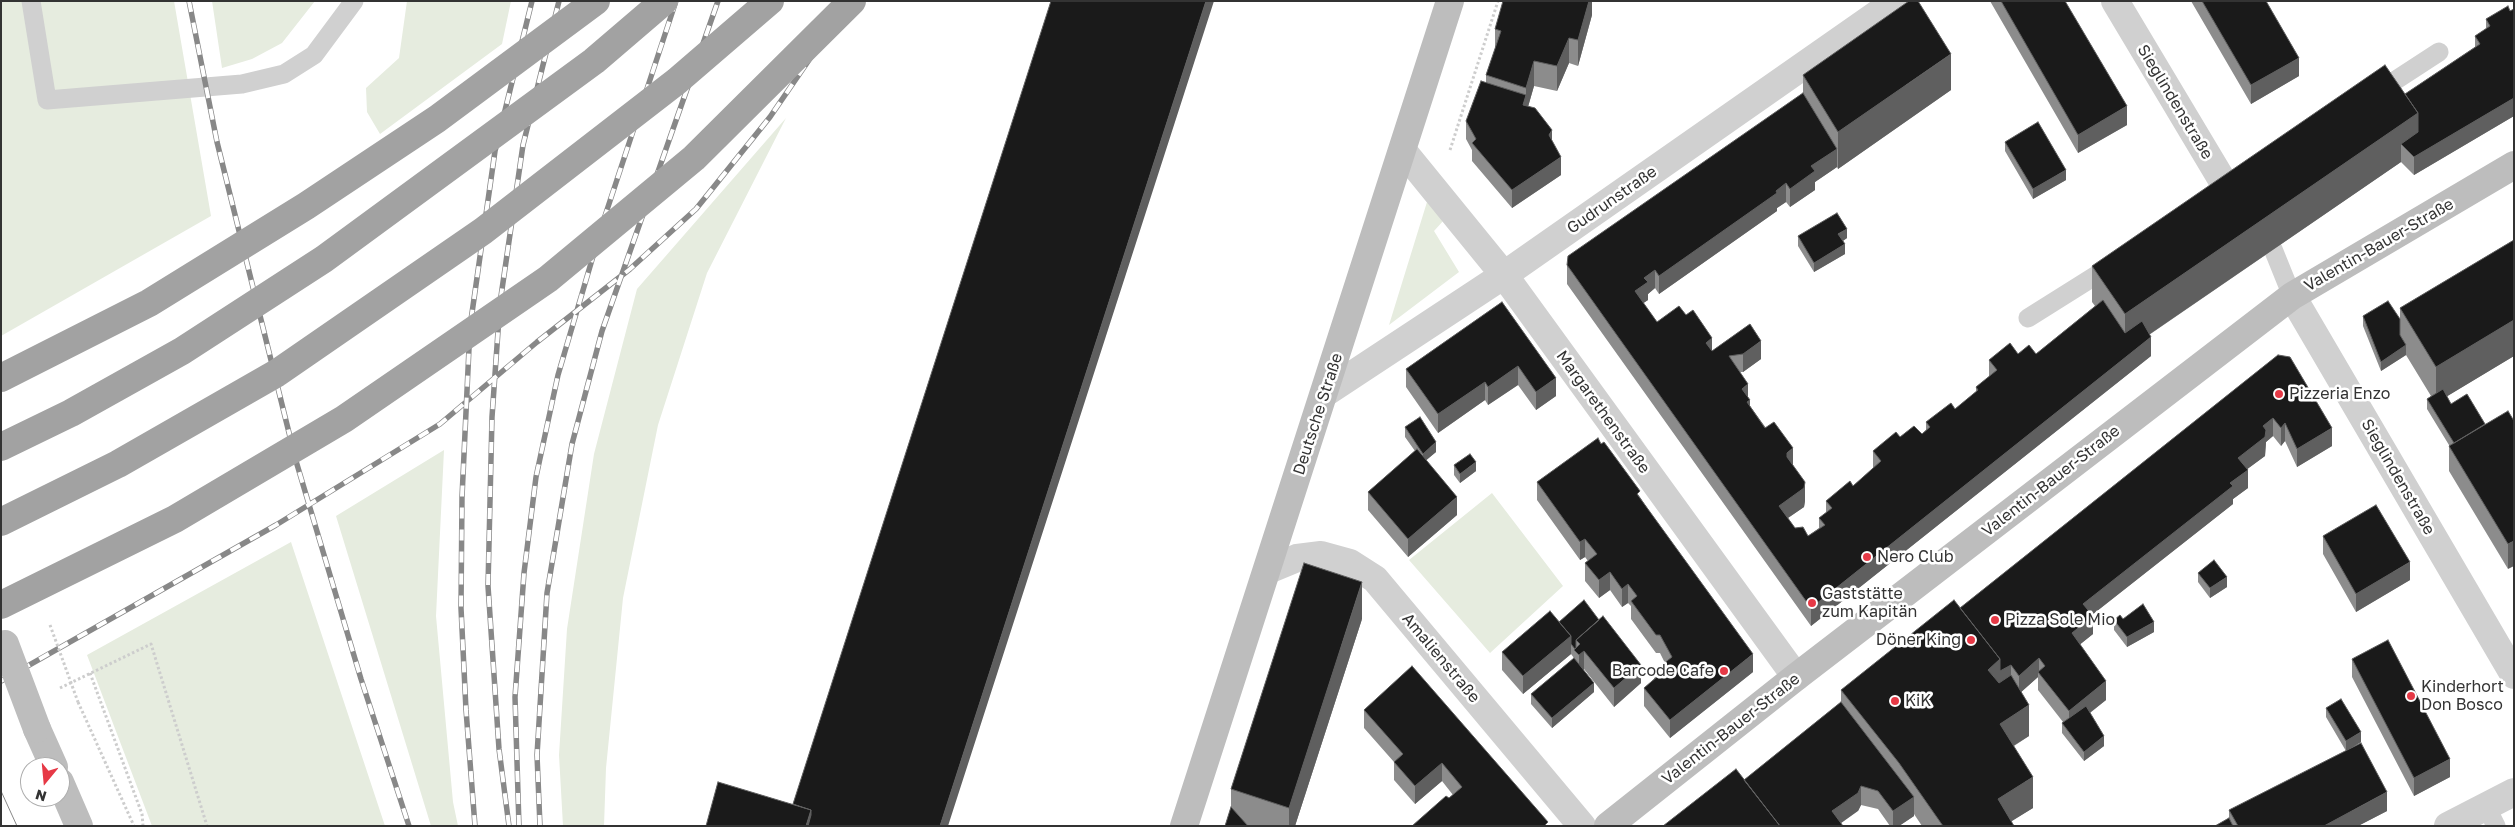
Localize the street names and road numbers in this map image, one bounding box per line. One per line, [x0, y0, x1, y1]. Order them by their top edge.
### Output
street label: Sieglindenstraße [2133, 41, 2217, 163]
street label: Gudrunstraße [1563, 162, 1661, 238]
street label: Valentin-Bauer-Straße [2301, 194, 2457, 296]
street label: Margarethenstraße [1552, 347, 1654, 477]
street label: Deutsche Straße [1289, 351, 1347, 477]
street label: Sieglindenstraße [2357, 416, 2439, 538]
street label: Valentin-Bauer-Straße [1978, 421, 2124, 541]
street label: Amalienstraße [1398, 609, 1484, 707]
street label: Valentin-Bauer-Straße [1658, 669, 1804, 789]

